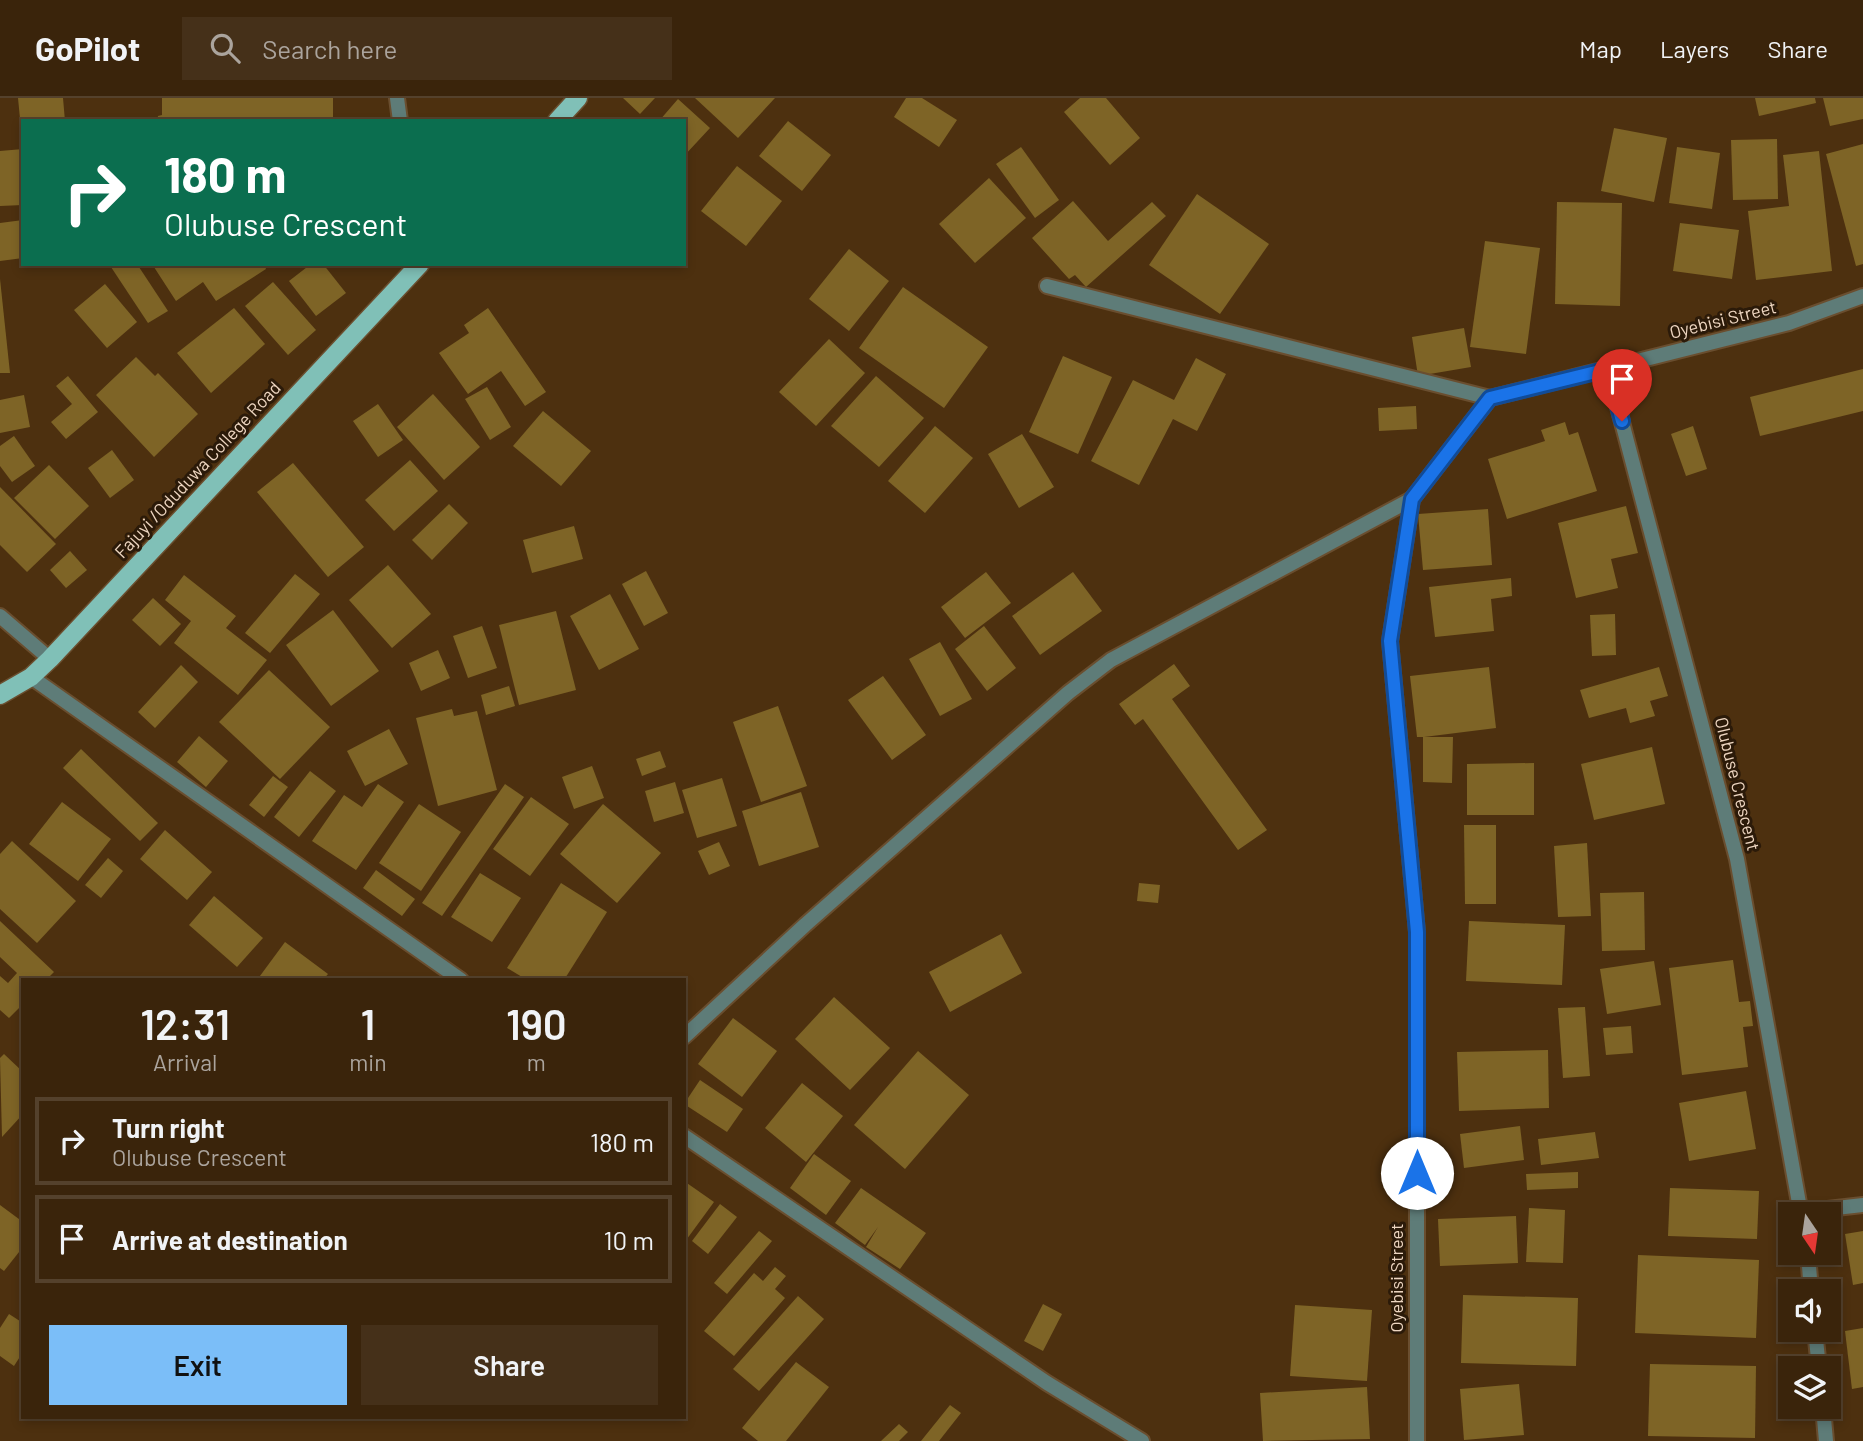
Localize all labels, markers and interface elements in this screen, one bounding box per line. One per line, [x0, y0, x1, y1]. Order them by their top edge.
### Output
search box [182, 17, 672, 80]
text: GoPilot [35, 28, 140, 68]
icon: search [206, 29, 244, 67]
text: Search here [262, 33, 397, 64]
text: Map [1579, 34, 1622, 63]
text: Layers [1660, 34, 1729, 63]
text: Share [1767, 34, 1828, 63]
text: 180 m [164, 144, 287, 203]
icon: right [49, 147, 140, 238]
text: Olubuse Crescent [164, 204, 407, 242]
street label: Oyebisi Street [1667, 295, 1778, 343]
pin [1592, 349, 1652, 421]
icon: arrive [1603, 360, 1641, 398]
street label: Fajuyi /Oduduwa College Road [110, 376, 285, 562]
street label: Olubuse Crescent [1711, 715, 1765, 853]
text: 12:31 [140, 998, 230, 1048]
text: 1 [361, 998, 375, 1048]
text: 190 [506, 998, 567, 1048]
text: Arrival [153, 1048, 217, 1076]
text: min [349, 1048, 387, 1076]
text: m [527, 1048, 546, 1076]
text: Turn right [112, 1112, 225, 1143]
icon: right [53, 1122, 91, 1160]
text: 180 m [590, 1126, 654, 1157]
position arrow [1380, 1136, 1454, 1210]
text: Olubuse Crescent [112, 1143, 287, 1171]
north arrow [1778, 1202, 1841, 1265]
map controls [1778, 1202, 1841, 1419]
icon: arrive [53, 1220, 91, 1258]
street label: Oyebisi Street [1385, 1223, 1407, 1333]
text: Arrive at destination [112, 1224, 348, 1255]
text: 10 m [604, 1224, 654, 1255]
button: sound [1778, 1279, 1841, 1342]
button: Exit [49, 1325, 347, 1405]
button: Share [361, 1325, 658, 1405]
button: layers [1778, 1356, 1841, 1419]

